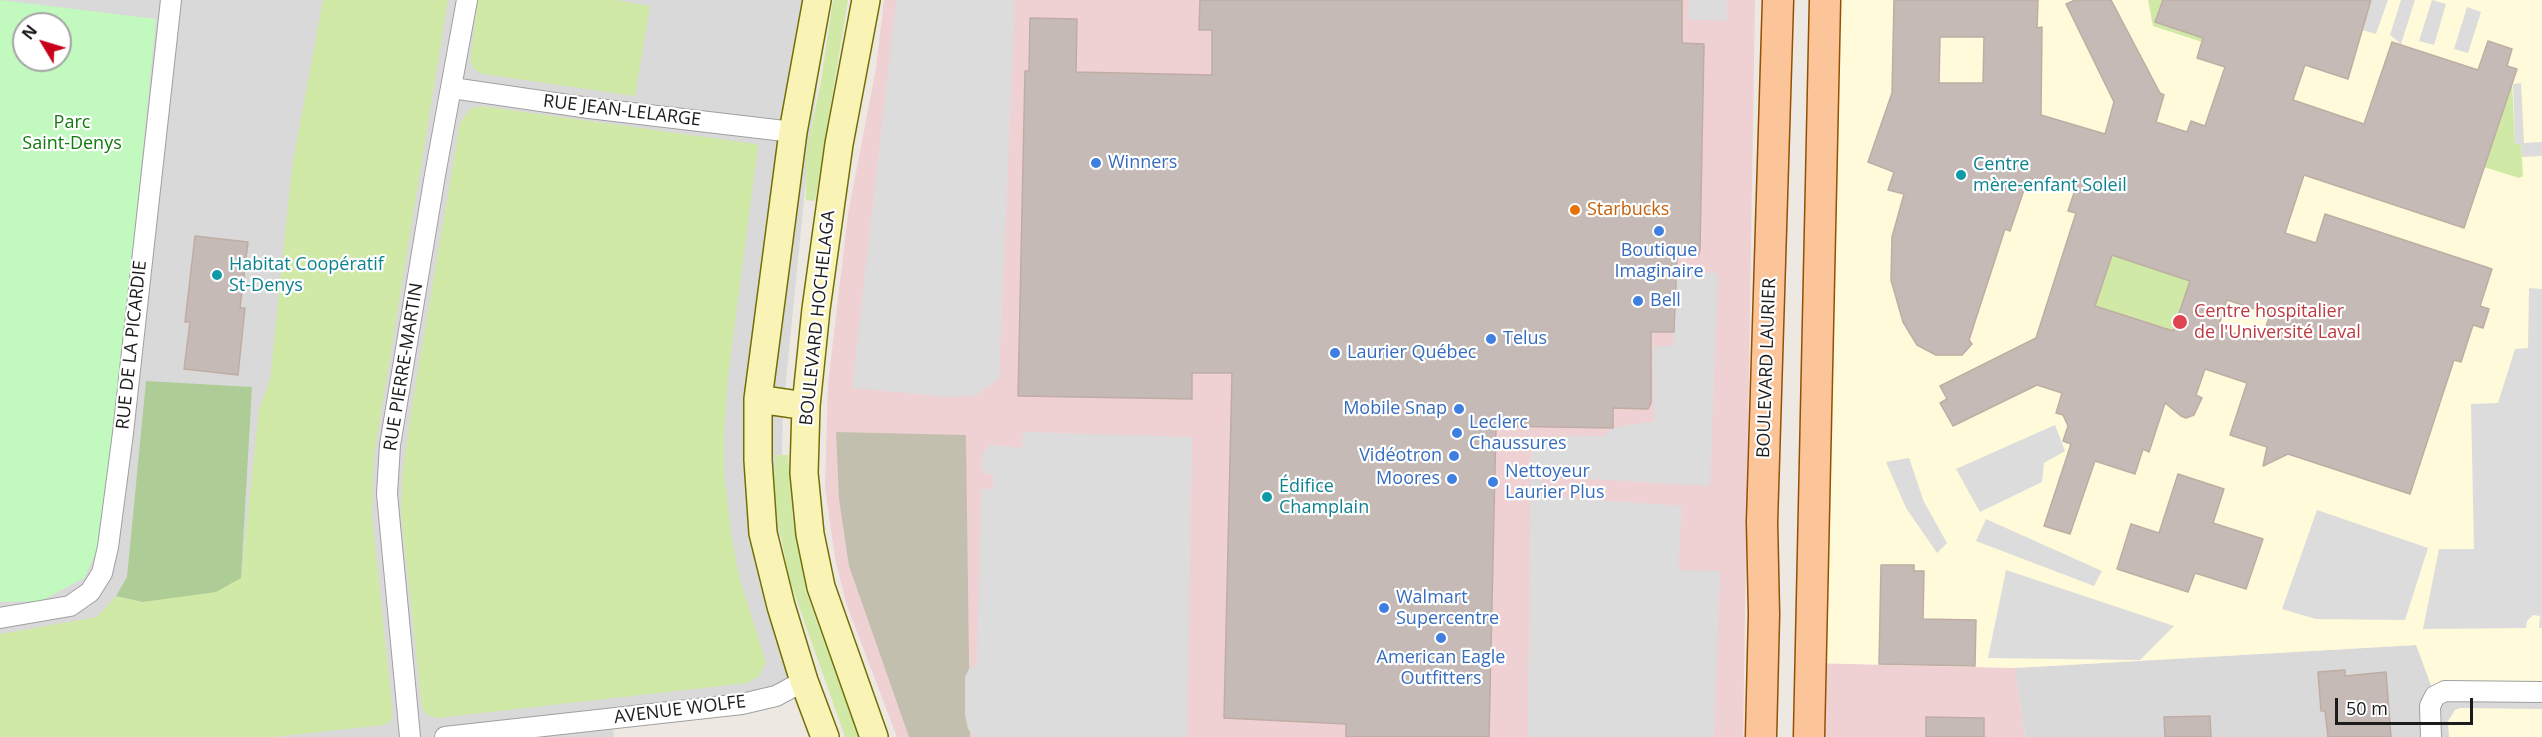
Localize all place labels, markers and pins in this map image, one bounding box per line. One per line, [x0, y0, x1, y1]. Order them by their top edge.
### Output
place label: Winners [1108, 152, 1177, 174]
place label: Centre mère-enfant Soleil [1973, 154, 2127, 196]
marker: Winners [1089, 156, 1103, 170]
marker: Centre mère-enfant Soleil [1954, 168, 1968, 182]
place label: Starbucks [1587, 199, 1669, 221]
marker: Starbucks [1568, 203, 1582, 217]
marker: Boutique Imaginaire [1652, 224, 1666, 238]
place label: Boutique Imaginaire [1614, 240, 1704, 282]
place label: Habitat Coopératif St-Denys [229, 254, 384, 296]
marker: Habitat Coopératif St-Denys [210, 268, 224, 282]
place label: Bell [1650, 290, 1681, 312]
marker: Bell [1631, 294, 1645, 308]
place label: Centre hospitalier de l'Université Laval [2194, 301, 2361, 344]
marker: Centre hospitalier de l'Université Laval [2171, 313, 2189, 331]
place label: Telus [1503, 328, 1547, 350]
marker: Telus [1484, 332, 1498, 346]
place label: Laurier Québec [1347, 342, 1476, 364]
marker: Laurier Québec [1328, 346, 1342, 360]
place label: Mobile Snap [1343, 398, 1447, 420]
marker: Mobile Snap [1452, 402, 1466, 416]
place label: Leclerc Chaussures [1469, 412, 1567, 454]
marker: Leclerc Chaussures [1450, 426, 1464, 440]
place label: Vidéotron [1359, 445, 1442, 467]
marker: Vidéotron [1447, 449, 1461, 463]
place label: Nettoyeur Laurier Plus [1505, 461, 1604, 504]
place label: Moores [1376, 468, 1440, 490]
marker: Moores [1445, 472, 1459, 486]
marker: Nettoyeur Laurier Plus [1486, 475, 1500, 489]
place label: Édifice Champlain [1279, 476, 1369, 518]
marker: Édifice Champlain [1260, 490, 1274, 504]
place label: Walmart Supercentre [1396, 587, 1499, 630]
marker: Walmart Supercentre [1377, 601, 1391, 615]
marker: American Eagle Outfitters [1434, 631, 1448, 645]
place label: American Eagle Outfitters [1377, 647, 1505, 690]

